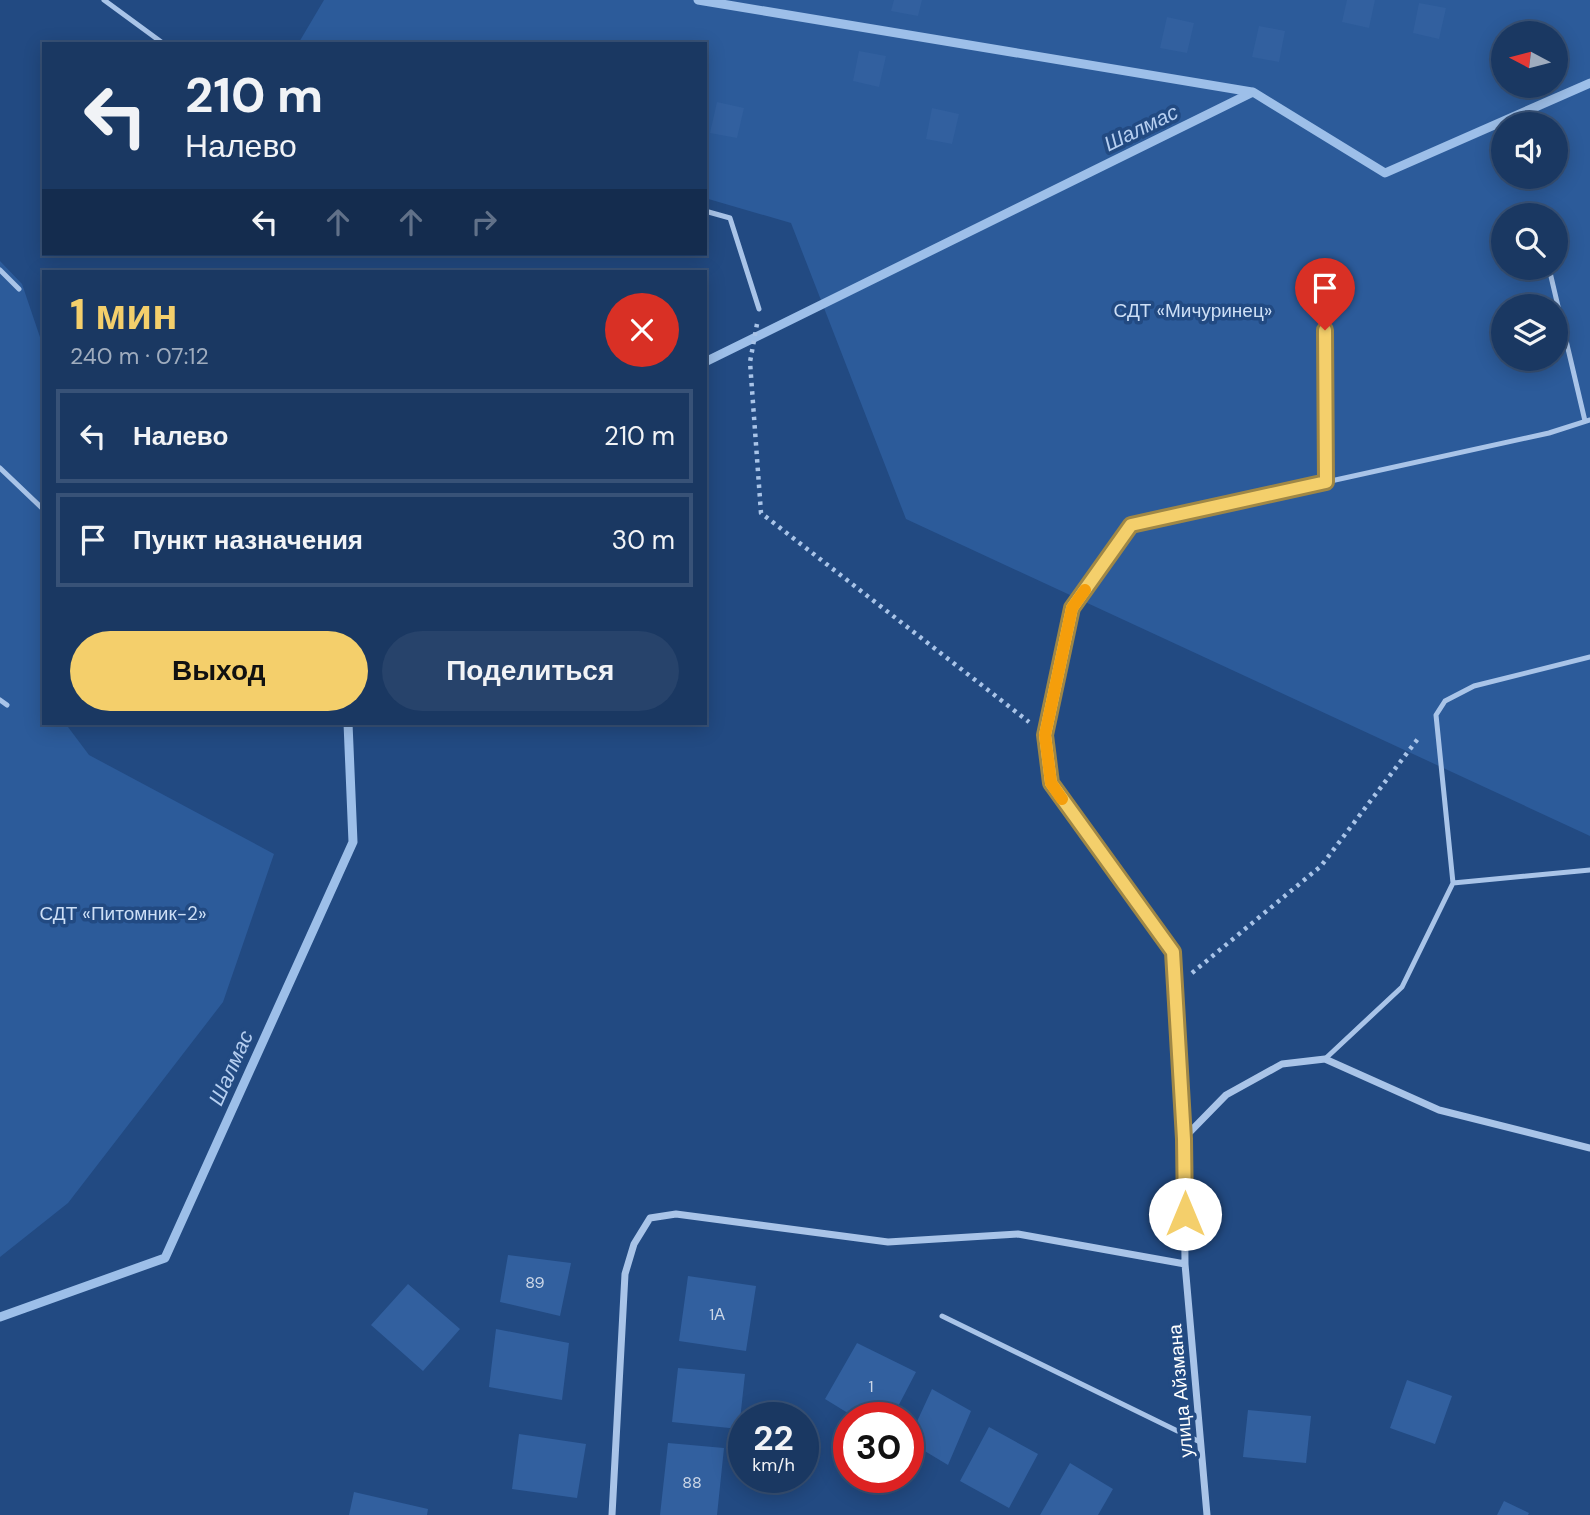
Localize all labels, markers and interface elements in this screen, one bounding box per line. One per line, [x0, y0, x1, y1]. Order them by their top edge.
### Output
north arrow [1491, 21, 1568, 98]
map controls [1491, 21, 1568, 371]
text: 210 m [185, 63, 323, 127]
icon: left [70, 70, 161, 161]
water label: Шалмас [1099, 98, 1183, 158]
button: sound [1491, 112, 1568, 189]
text: Налево [185, 125, 297, 167]
icon: left [246, 203, 284, 241]
icon: ahead [319, 203, 357, 241]
icon: ahead [392, 203, 430, 241]
icon: right [465, 203, 503, 241]
button: search [1491, 203, 1568, 280]
pin [1295, 258, 1355, 330]
icon: arrive [1306, 269, 1344, 307]
text: 1 мин [70, 287, 178, 342]
button: close [605, 293, 679, 367]
button: layers [1491, 294, 1568, 371]
park label: СДТ «Мичуринец» [1114, 298, 1272, 323]
text: 240 m · 07:12 [70, 341, 209, 371]
icon: left [74, 417, 112, 455]
text: Налево [133, 419, 228, 453]
text: 210 m [604, 419, 675, 453]
icon: arrive [74, 521, 112, 559]
text: Пункт назначения [133, 523, 363, 557]
text: 30 m [612, 523, 675, 557]
button: Выход [70, 631, 368, 711]
button: Поделиться [382, 631, 679, 711]
park label: СДТ «Питомник-2» [39, 901, 207, 926]
water label: Шалмас [202, 1026, 260, 1110]
position arrow [1148, 1177, 1222, 1251]
house number: 89 [525, 1272, 545, 1293]
house number: 1А [709, 1304, 725, 1325]
street label: улица Айзмана [1162, 1323, 1199, 1459]
house number: 1 [869, 1376, 874, 1397]
speed limit sign: 30 [833, 1402, 924, 1493]
text: 22 [753, 1415, 794, 1461]
text: km/h [752, 1453, 795, 1477]
house number: 88 [682, 1472, 702, 1493]

